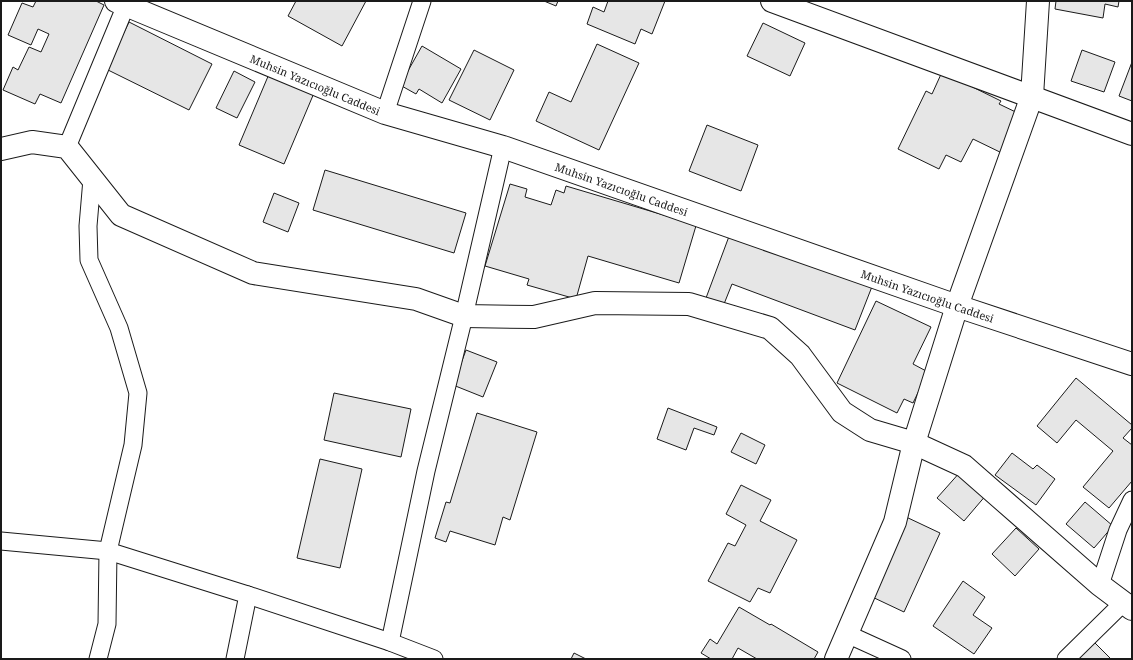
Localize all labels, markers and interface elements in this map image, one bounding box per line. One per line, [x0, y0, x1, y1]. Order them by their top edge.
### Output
street label: Muhsin Yazıcıoğlu Caddesi [248, 50, 383, 118]
street label: Muhsin Yazıcıoğlu Caddesi [553, 158, 691, 219]
street label: Muhsin Yazıcıoğlu Caddesi [859, 265, 997, 325]

